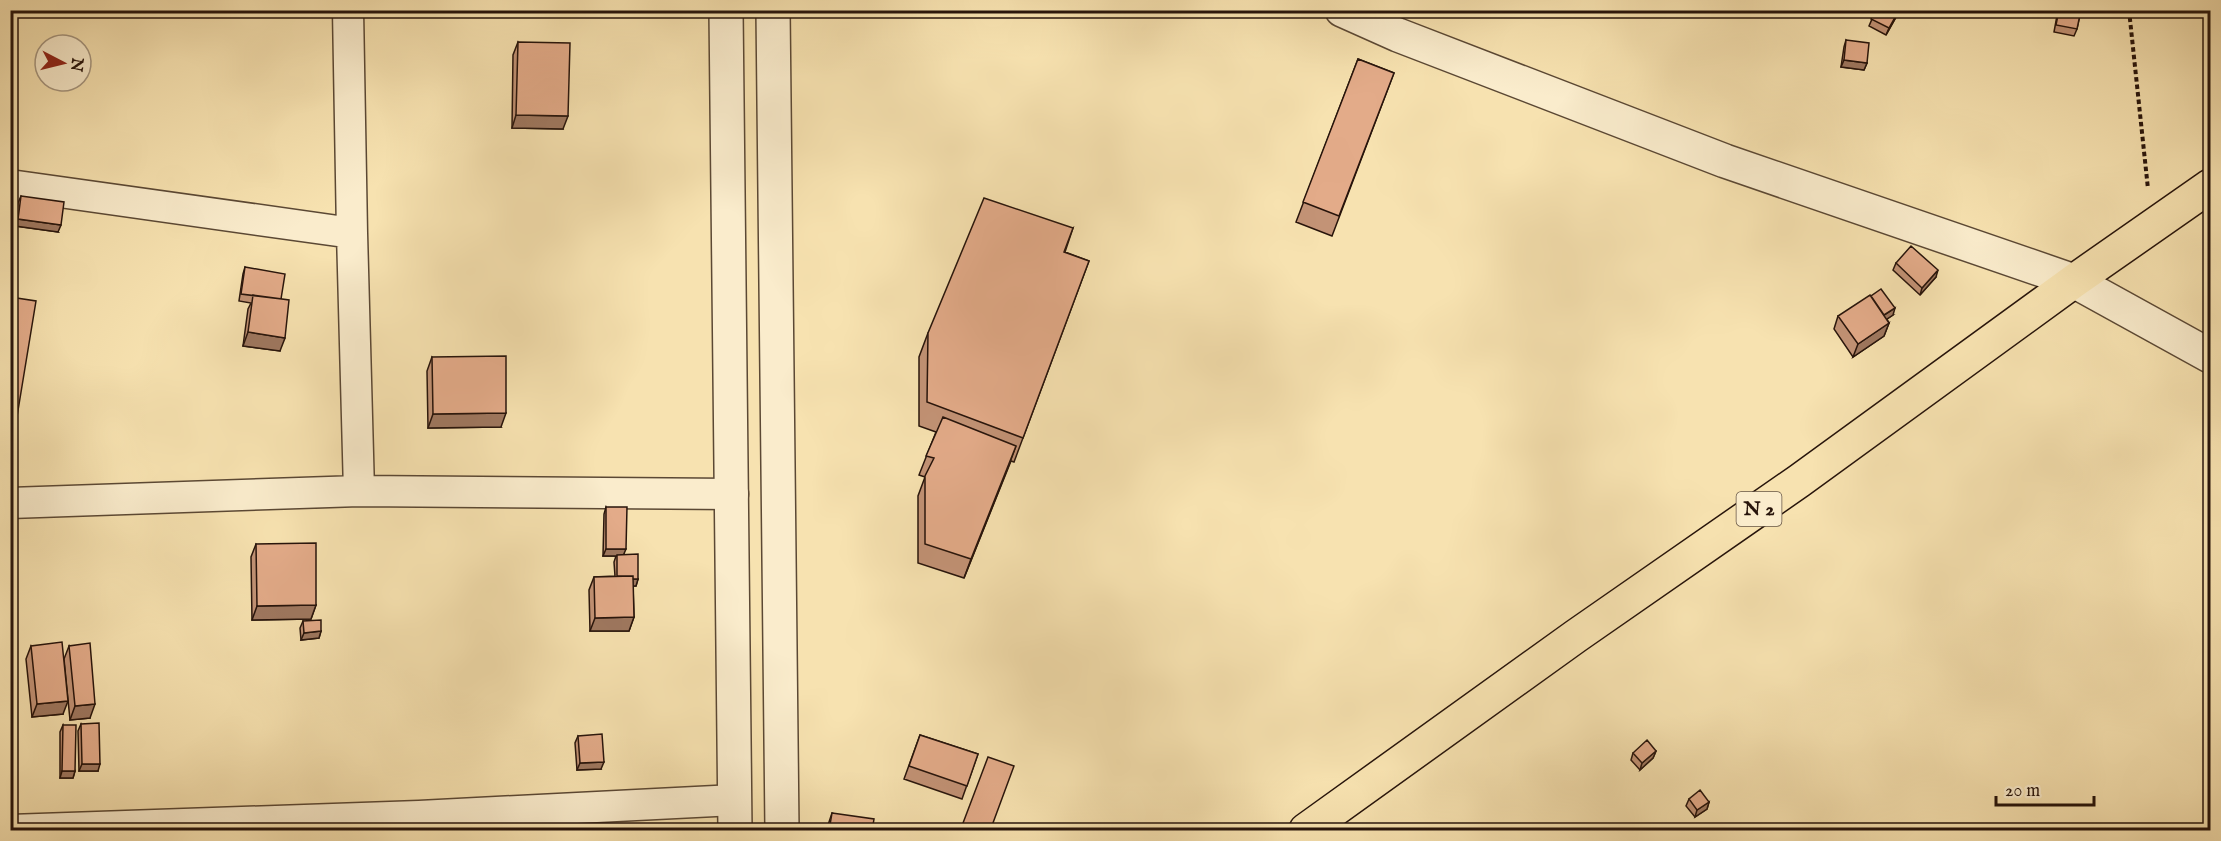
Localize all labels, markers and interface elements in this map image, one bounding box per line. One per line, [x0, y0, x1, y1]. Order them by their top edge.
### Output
north arrow [33, 33, 93, 93]
text: N [65, 56, 87, 73]
road number: N 2 [1736, 492, 1782, 526]
scale bar [1996, 769, 2094, 807]
text: 20 m [2005, 780, 2040, 803]

